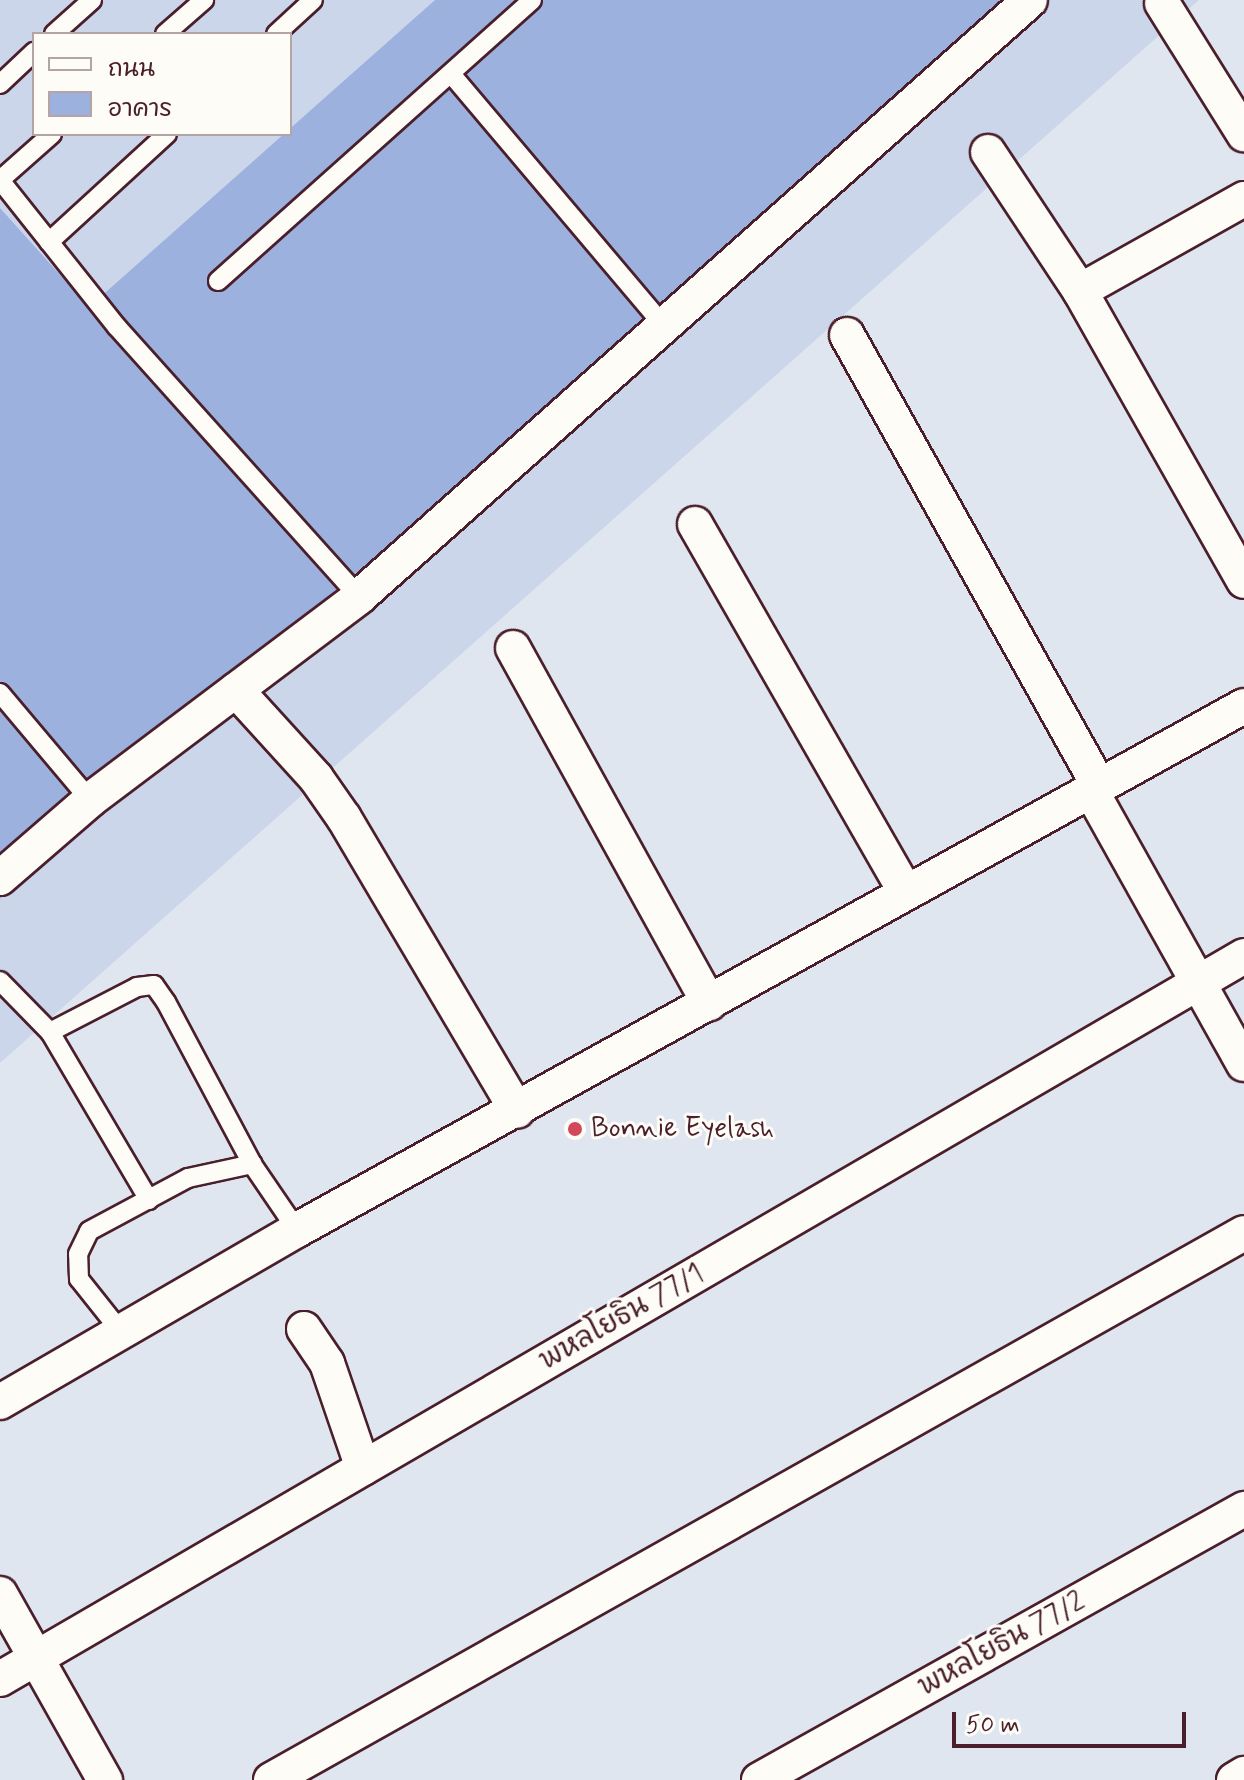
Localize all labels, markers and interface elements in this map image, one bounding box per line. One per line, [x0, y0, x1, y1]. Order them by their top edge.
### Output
legend [32, 32, 292, 136]
text: ถนน [108, 54, 155, 85]
text: อาคาร [108, 94, 172, 125]
place label: Bonnie Eyelash [591, 1112, 774, 1146]
marker: Bonnie Eyelash [566, 1120, 584, 1138]
street label: พหลโยธิน 77/1 [534, 1257, 710, 1379]
street label: พหลโยธิน 77/2 [913, 1585, 1091, 1705]
scale bar [956, 1696, 1190, 1746]
text: 50 m [966, 1710, 1020, 1741]

